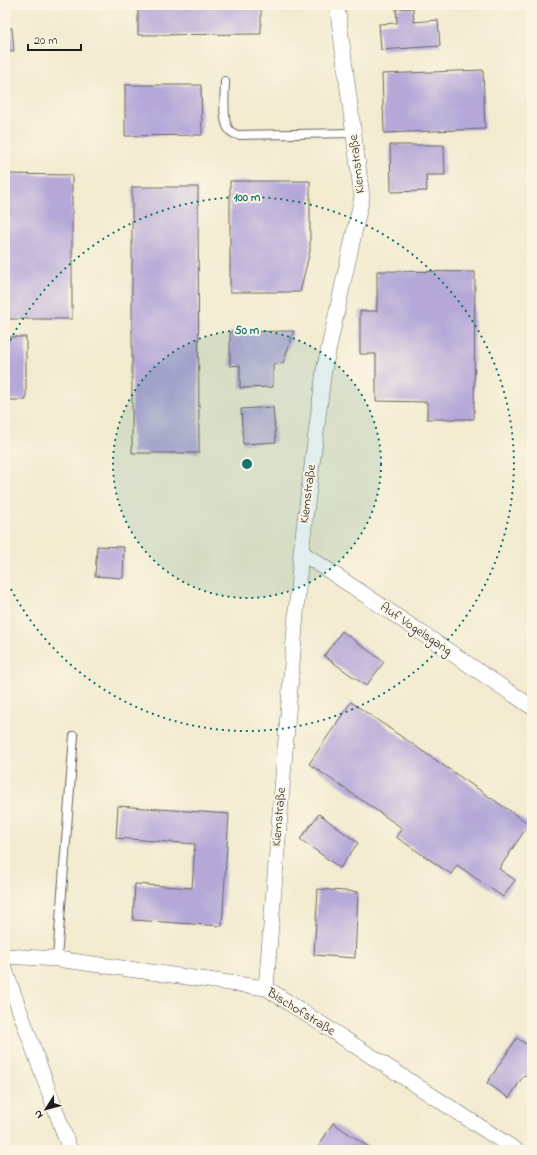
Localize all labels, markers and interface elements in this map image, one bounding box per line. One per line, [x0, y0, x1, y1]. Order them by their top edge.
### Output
scale bar [28, 26, 81, 52]
text: 20 m [34, 32, 57, 50]
street label: Kiemstraße [344, 133, 370, 195]
text: 100 m [234, 189, 261, 207]
text: 50 m [235, 322, 260, 340]
centre of rings [240, 457, 254, 471]
street label: Kiemstraße [295, 463, 321, 525]
street label: Auf Vogelsgang [376, 598, 456, 661]
street label: Kiemstraße [267, 787, 291, 847]
street label: Bischofstraße [262, 983, 339, 1041]
north arrow [26, 1089, 66, 1129]
text: N [30, 1107, 47, 1122]

